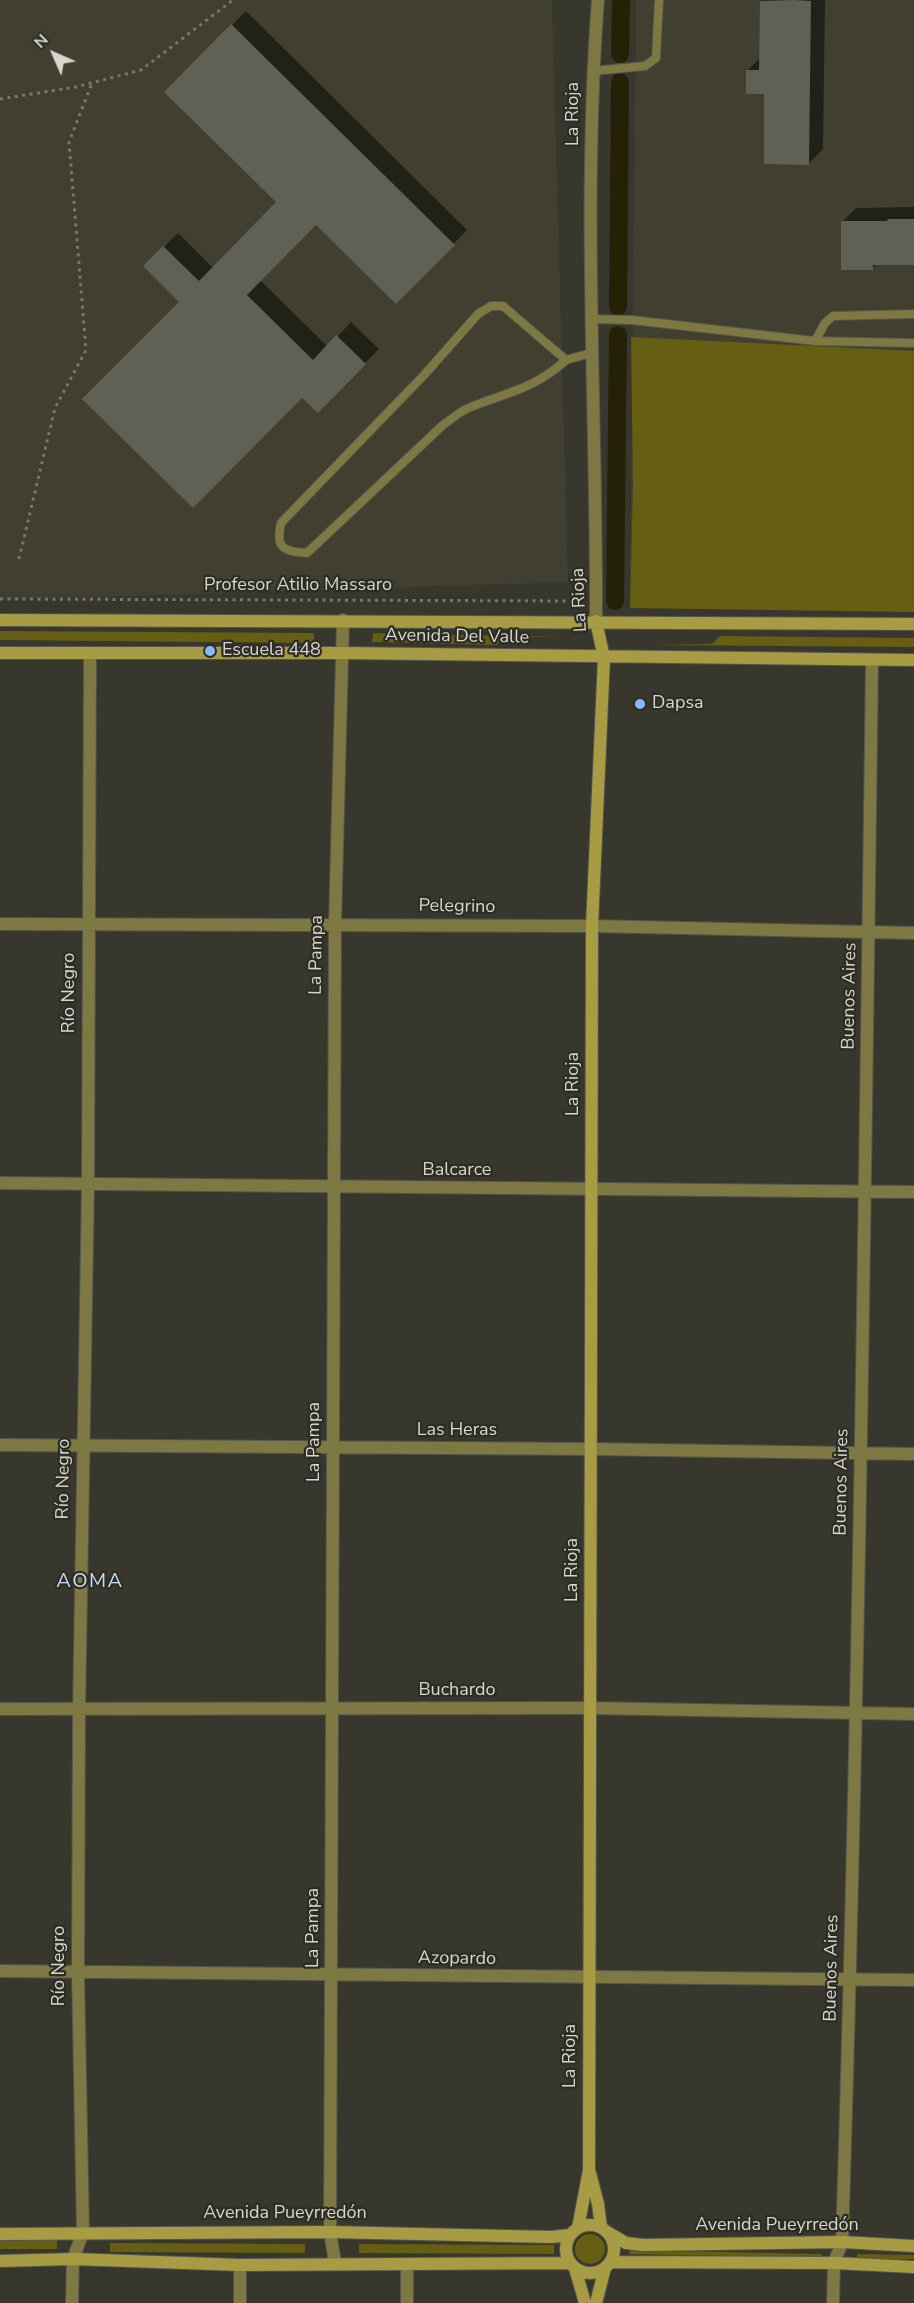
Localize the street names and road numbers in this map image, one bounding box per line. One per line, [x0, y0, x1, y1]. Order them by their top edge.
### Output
street label: La Rioja [563, 82, 585, 146]
street label: La Rioja [568, 568, 592, 632]
street label: Profesor Atilio Massaro [204, 575, 392, 597]
street label: Avenida Del Valle [385, 625, 529, 649]
street label: Pelegrino [418, 896, 496, 918]
street label: La Pampa [306, 915, 328, 995]
street label: Buenos Aires [838, 942, 862, 1050]
street label: Río Negro [59, 953, 81, 1033]
street label: La Rioja [563, 1052, 585, 1116]
street label: Balcarce [423, 1160, 491, 1182]
street label: La Pampa [304, 1402, 326, 1482]
street label: Las Heras [417, 1420, 497, 1442]
street label: Buenos Aires [830, 1428, 854, 1536]
street label: Río Negro [52, 1439, 76, 1519]
street label: La Rioja [562, 1538, 584, 1602]
street label: Buchardo [418, 1680, 496, 1702]
street label: La Pampa [303, 1888, 325, 1968]
street label: Buenos Aires [820, 1914, 844, 2022]
street label: Río Negro [49, 1926, 71, 2006]
street label: Azopardo [418, 1948, 496, 1970]
street label: La Rioja [560, 2024, 582, 2088]
street label: Avenida Pueyrredón [203, 2203, 367, 2225]
street label: Avenida Pueyrredón [695, 2215, 859, 2237]

